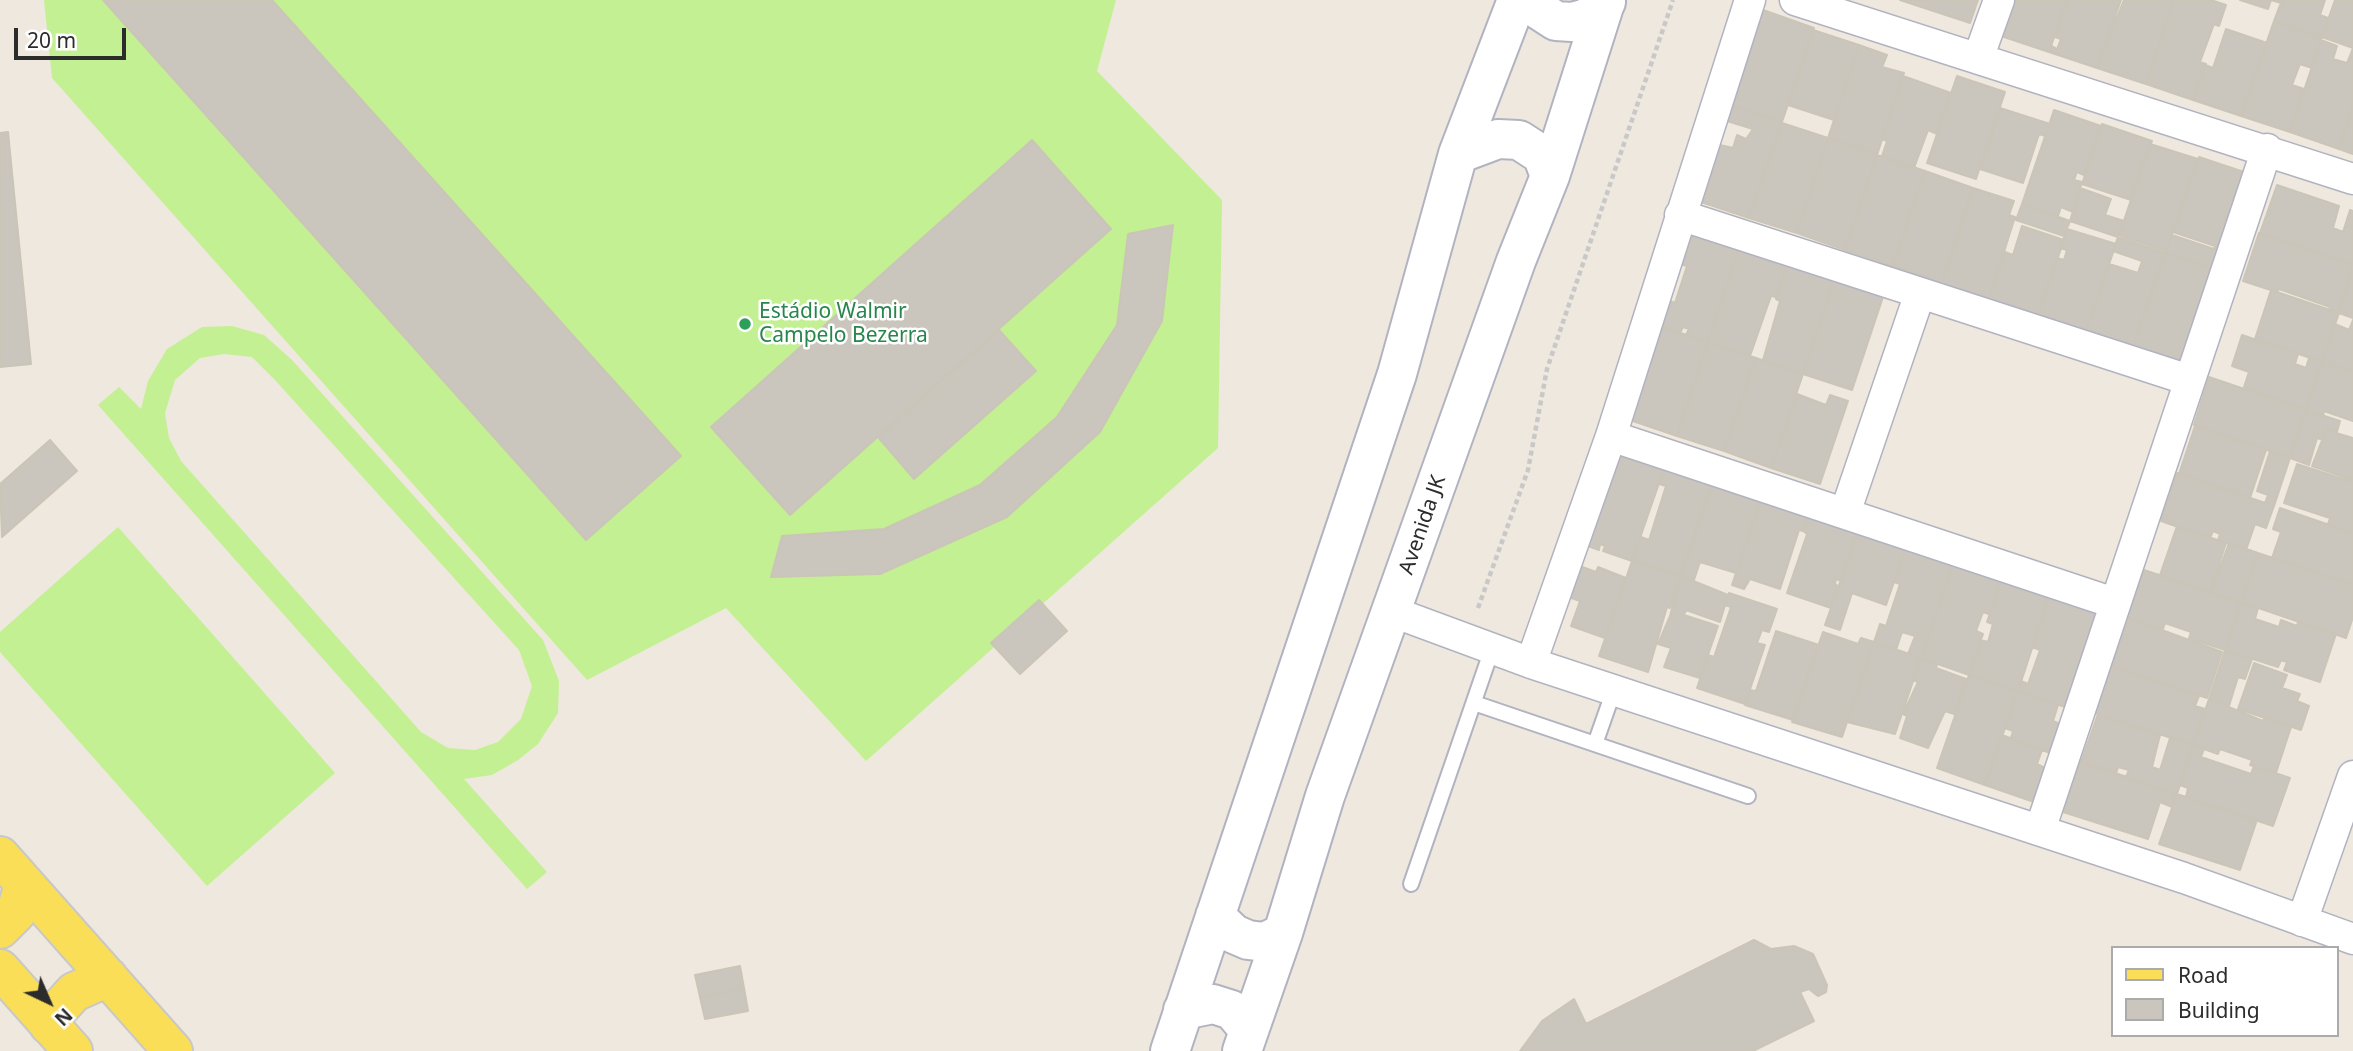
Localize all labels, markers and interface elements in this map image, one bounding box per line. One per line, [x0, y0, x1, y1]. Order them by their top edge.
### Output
scale bar [18, 14, 130, 58]
text: 20 m [27, 26, 76, 54]
place label: Estádio Walmir Campelo Bezerra [759, 299, 928, 349]
marker: Estádio Walmir Campelo Bezerra [737, 316, 753, 332]
street label: Avenida JK [1394, 472, 1452, 578]
legend [2112, 946, 2339, 1037]
text: Road [2178, 961, 2228, 989]
north arrow [14, 967, 84, 1037]
text: Building [2178, 996, 2260, 1024]
text: N [49, 1002, 78, 1032]

